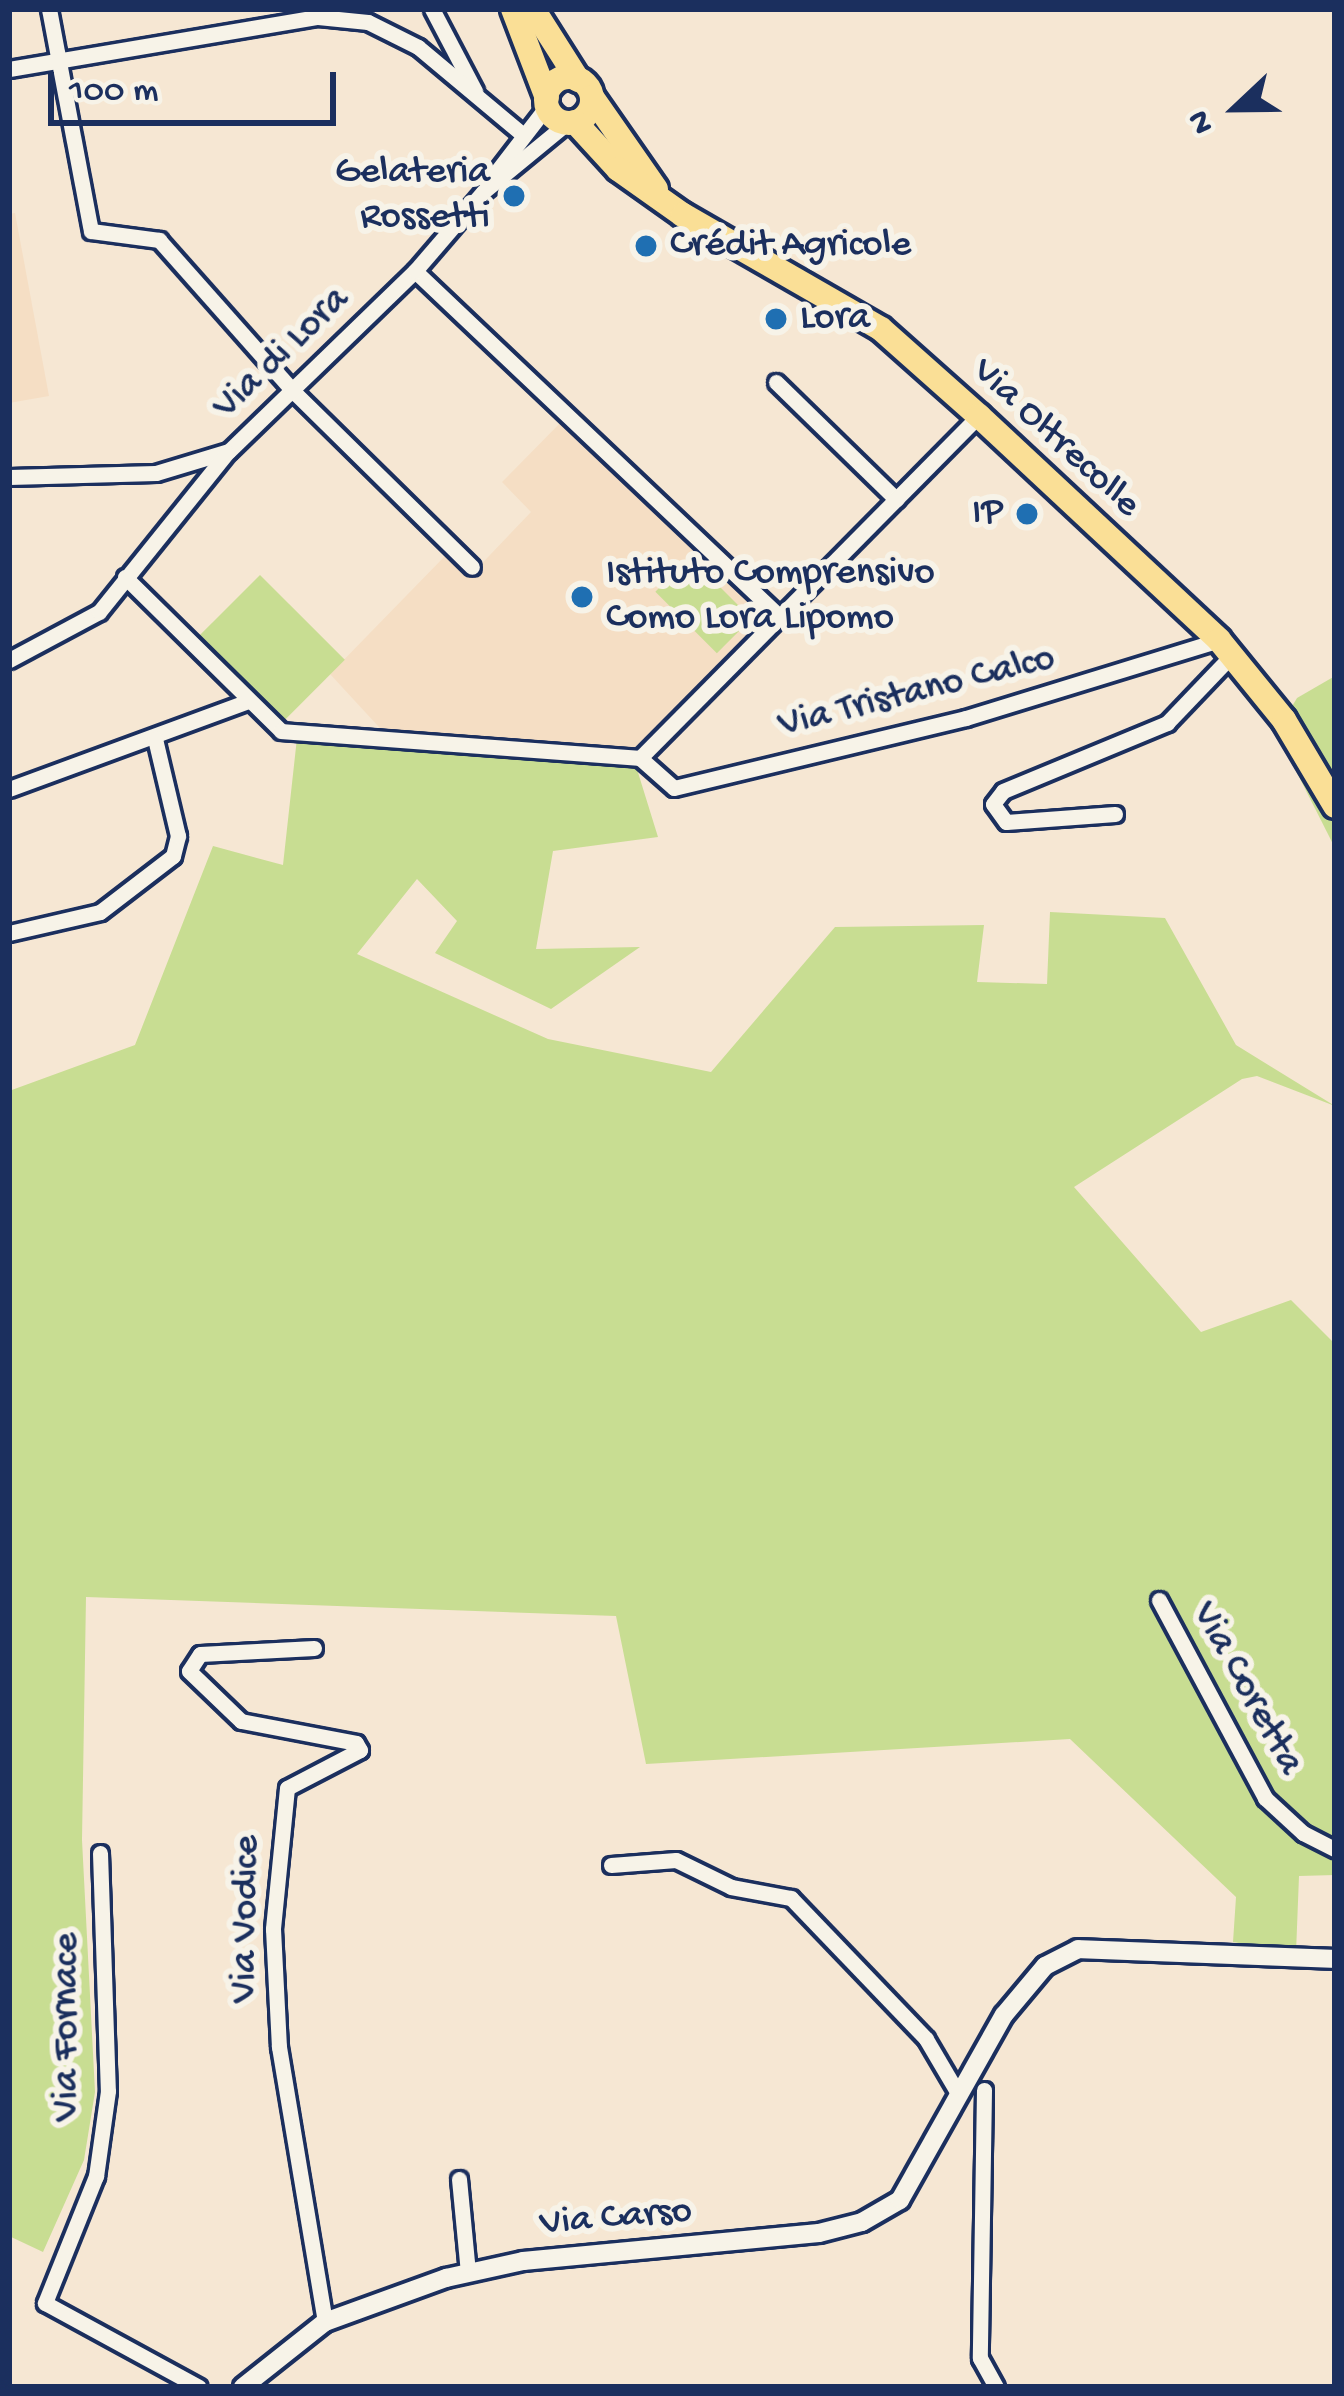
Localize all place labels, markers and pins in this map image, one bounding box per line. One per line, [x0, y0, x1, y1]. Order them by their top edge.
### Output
place label: Gelateria Rossetti [335, 151, 490, 242]
marker: Gelateria Rossetti [501, 183, 527, 209]
place label: Crédit Agricole [670, 223, 911, 269]
marker: Crédit Agricole [633, 233, 659, 259]
place label: Lora [800, 296, 870, 342]
marker: Lora [763, 306, 789, 332]
place label: IP [972, 491, 1003, 537]
marker: IP [1014, 501, 1040, 527]
place label: Istituto Comprensivo Como Lora Lipomo [606, 552, 935, 643]
marker: Istituto Comprensivo Como Lora Lipomo [569, 584, 595, 610]

